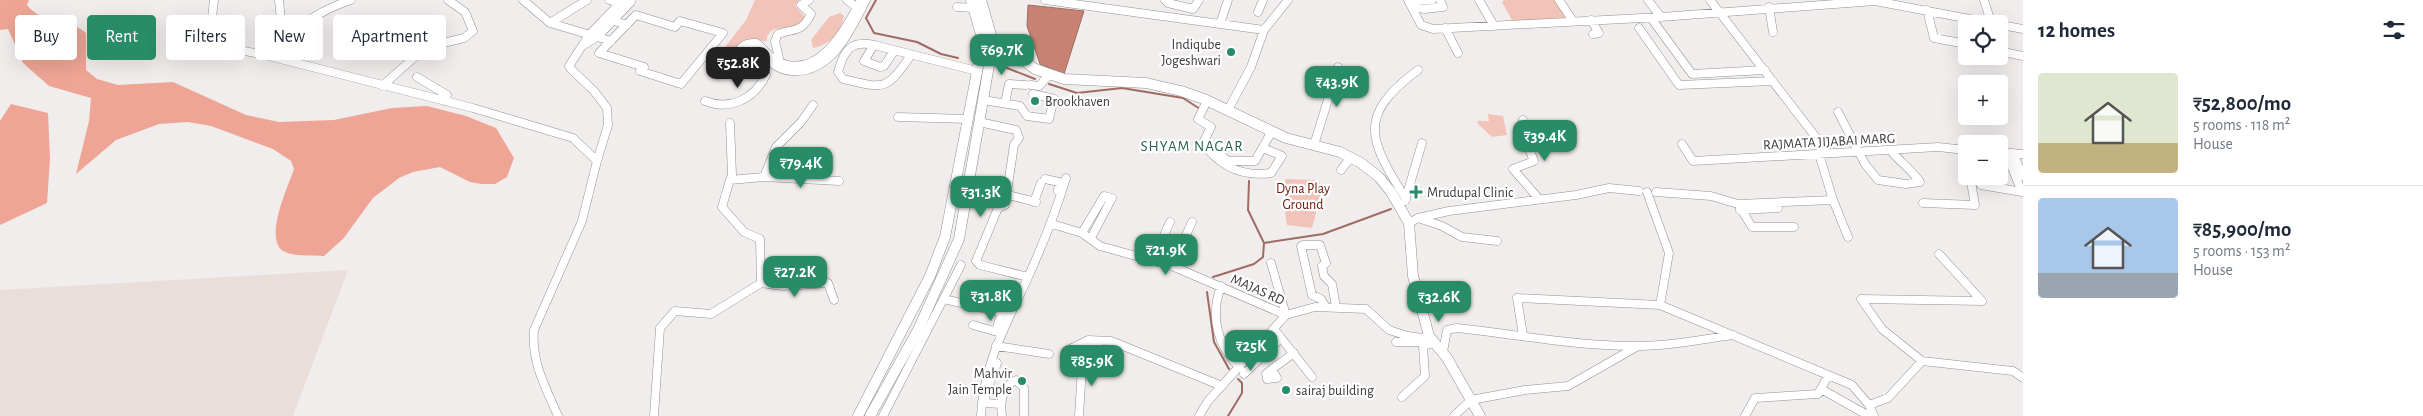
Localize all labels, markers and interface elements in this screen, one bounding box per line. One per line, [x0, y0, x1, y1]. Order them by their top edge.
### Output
chip: Buy [15, 15, 77, 60]
chip: Rent [87, 15, 156, 60]
chip: Filters [166, 15, 245, 60]
chip: New [255, 15, 323, 60]
chip: Apartment [333, 15, 446, 60]
map controls [1958, 15, 2008, 185]
button: locate [1958, 15, 2008, 65]
icon: filters [2380, 16, 2408, 44]
text: 12 homes [2038, 20, 2115, 41]
pin: ₹69.7K [961, 34, 1043, 76]
place label: Indiqube Jogeshwari [1161, 38, 1221, 68]
text: ₹69.7K [981, 42, 1023, 58]
pin: ₹52.8K [697, 46, 779, 89]
marker: Indiqube Jogeshwari [1225, 46, 1237, 58]
text: ₹52.8K [717, 55, 759, 71]
pin: ₹43.9K [1296, 66, 1378, 108]
text: ₹43.9K [1316, 74, 1358, 90]
button: + [1958, 75, 2008, 125]
icon: home [2078, 93, 2138, 153]
text: ₹52,800/mo [2193, 93, 2291, 114]
marker: Brookhaven [1029, 95, 1041, 107]
place label: Brookhaven [1045, 95, 1110, 109]
text: 5 rooms · 118 m² [2193, 117, 2290, 133]
pin: ₹39.4K [1504, 120, 1586, 162]
text: ₹39.4K [1524, 128, 1566, 144]
street label: RAJMATA JIJABAI MARG [1763, 132, 1896, 152]
button: − [1958, 135, 2008, 185]
text: House [2193, 136, 2233, 152]
district label: SHYAM NAGAR [1140, 139, 1244, 154]
pin: ₹79.4K [760, 146, 842, 189]
text: ₹79.4K [780, 155, 822, 171]
pin: ₹31.3K [940, 176, 1022, 218]
park label: Dyna Play Ground [1276, 182, 1330, 212]
text: ₹31.3K [961, 184, 1001, 200]
marker: Mrudupal Clinic [1409, 185, 1423, 199]
place label: Mrudupal Clinic [1427, 186, 1514, 200]
icon: home [2078, 218, 2138, 278]
text: ₹85,900/mo [2193, 219, 2291, 240]
pin: ₹21.9K [1125, 234, 1207, 276]
text: ₹21.9K [1146, 242, 1186, 258]
text: 5 rooms · 153 m² [2193, 243, 2291, 259]
pin: ₹27.2K [754, 256, 836, 298]
text: House [2193, 262, 2233, 278]
text: ₹27.2K [774, 264, 816, 280]
street label: MAJAS RD [1229, 272, 1287, 308]
pin: ₹31.8K [950, 280, 1032, 322]
pin: ₹32.6K [1398, 280, 1480, 323]
text: ₹31.8K [971, 288, 1011, 304]
text: ₹32.6K [1418, 289, 1460, 305]
pin: ₹25K [1221, 330, 1281, 372]
text: ₹25K [1236, 338, 1266, 354]
pin: ₹85.9K [1051, 344, 1133, 387]
text: ₹85.9K [1071, 353, 1113, 369]
place label: Mahvir Jain Temple [948, 367, 1012, 397]
marker: Mahvir Jain Temple [1016, 375, 1028, 387]
marker: sairaj building [1280, 384, 1292, 396]
place label: sairaj building [1296, 384, 1374, 398]

